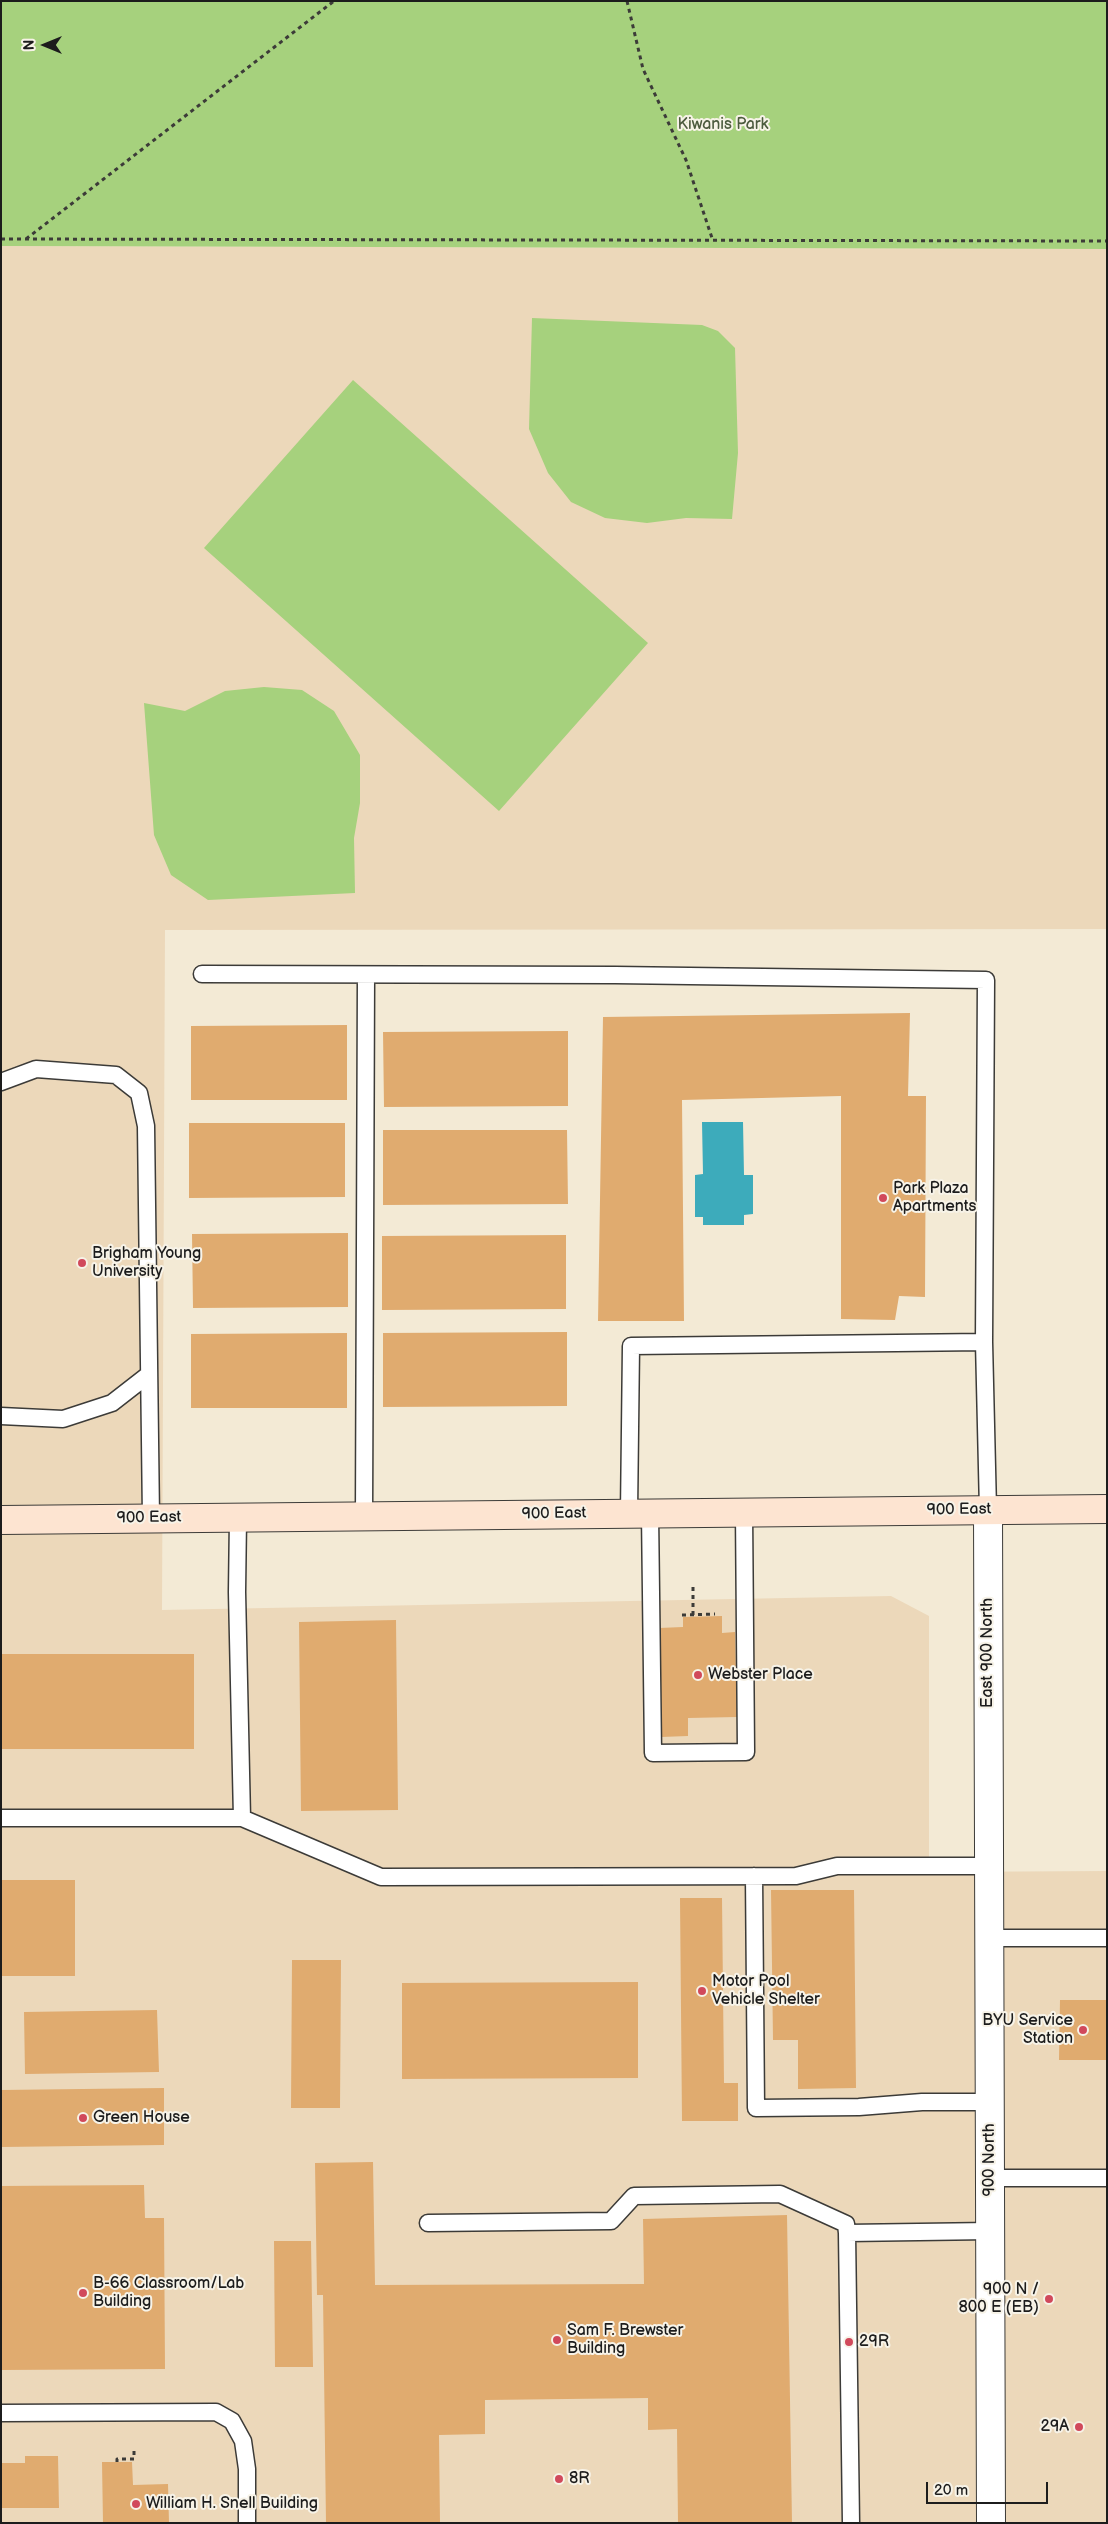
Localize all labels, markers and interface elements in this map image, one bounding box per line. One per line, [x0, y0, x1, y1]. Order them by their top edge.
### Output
north arrow [20, 20, 70, 70]
text: N [21, 40, 38, 50]
park label: Kiwanis Park [678, 115, 768, 135]
place label: Park Plaza Apartments [893, 1179, 976, 1217]
marker: Park Plaza Apartments [877, 1192, 889, 1204]
place label: Brigham Young University [92, 1244, 201, 1282]
marker: Brigham Young University [76, 1257, 88, 1269]
street label: 900 East [926, 1500, 992, 1520]
street label: 900 East [521, 1504, 587, 1524]
street label: 900 East [116, 1508, 182, 1528]
street label: East 900 North [978, 1598, 998, 1708]
place label: Webster Place [708, 1665, 813, 1685]
marker: Webster Place [692, 1669, 704, 1681]
place label: Motor Pool Vehicle Shelter [712, 1972, 820, 2010]
marker: Motor Pool Vehicle Shelter [696, 1985, 708, 1997]
place label: BYU Service Station [982, 2011, 1073, 2049]
marker: BYU Service Station [1077, 2024, 1089, 2036]
place label: Green House [93, 2108, 190, 2128]
marker: Green House [77, 2112, 89, 2124]
street label: 900 North [980, 2123, 1000, 2197]
place label: B-66 Classroom/Lab Building [93, 2274, 244, 2312]
place label: 900 N / 800 E (EB) [958, 2280, 1039, 2318]
marker: B-66 Classroom/Lab Building [77, 2287, 89, 2299]
marker: 900 N / 800 E (EB) [1043, 2293, 1055, 2305]
place label: Sam F. Brewster Building [567, 2321, 683, 2359]
place label: 29R [859, 2332, 889, 2352]
marker: Sam F. Brewster Building [551, 2334, 563, 2346]
marker: 29R [843, 2336, 855, 2348]
place label: 29A [1041, 2417, 1069, 2437]
marker: 29A [1073, 2421, 1085, 2433]
place label: 8R [569, 2469, 590, 2489]
scale bar [928, 2472, 1050, 2504]
marker: 8R [553, 2473, 565, 2485]
text: 20 m [934, 2481, 968, 2500]
place label: William H. Snell Building [146, 2494, 318, 2514]
marker: William H. Snell Building [130, 2498, 142, 2510]

